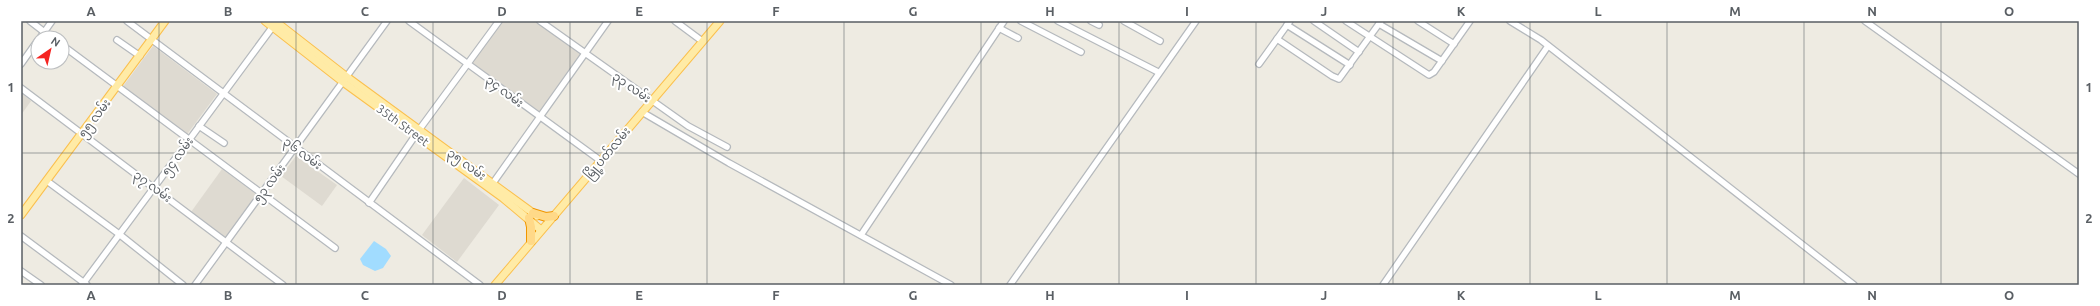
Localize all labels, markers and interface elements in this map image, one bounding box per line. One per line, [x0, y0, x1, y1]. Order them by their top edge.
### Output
text: A [86, 4, 96, 18]
text: B [224, 4, 233, 18]
text: C [361, 4, 370, 18]
text: D [497, 4, 507, 18]
text: E [635, 4, 643, 18]
text: F [772, 4, 780, 18]
text: G [909, 4, 918, 18]
text: H [1045, 4, 1055, 18]
text: I [1185, 4, 1189, 18]
text: J [1321, 4, 1327, 18]
text: K [1457, 4, 1466, 18]
text: L [1594, 4, 1602, 18]
text: M [1729, 4, 1741, 18]
text: N [1867, 4, 1877, 18]
text: O [2004, 4, 2014, 18]
north arrow [30, 30, 70, 70]
text: N [49, 34, 62, 49]
street label: ၃၃ လမ်း [608, 68, 655, 108]
street label: ၃၄ လမ်း [481, 71, 527, 112]
text: 1 [7, 80, 15, 94]
text: 1 [2085, 80, 2093, 94]
street label: ၅၅ လမ်း [74, 95, 116, 142]
street label: 35th Street [374, 102, 432, 148]
street label: မြို့ပတ်လမ်း [580, 123, 636, 184]
street label: ၅၄ လမ်း [157, 133, 198, 180]
street label: ၃၆ လမ်း [279, 133, 326, 175]
street label: ၃၅ လမ်း [443, 144, 490, 185]
street label: ၅၃ လမ်း [249, 160, 291, 207]
street label: ၃၇ လမ်း [129, 166, 176, 208]
text: 2 [7, 211, 15, 225]
text: 2 [2085, 211, 2093, 225]
text: A [86, 288, 96, 302]
text: B [224, 288, 233, 302]
text: C [361, 288, 370, 302]
text: D [497, 288, 507, 302]
text: E [635, 288, 643, 302]
text: F [772, 288, 780, 302]
text: G [909, 288, 918, 302]
text: H [1045, 288, 1055, 302]
text: I [1185, 288, 1189, 302]
text: J [1321, 288, 1327, 302]
text: K [1457, 288, 1466, 302]
text: L [1594, 288, 1602, 302]
text: M [1729, 288, 1741, 302]
text: N [1867, 288, 1877, 302]
text: O [2004, 288, 2014, 302]

